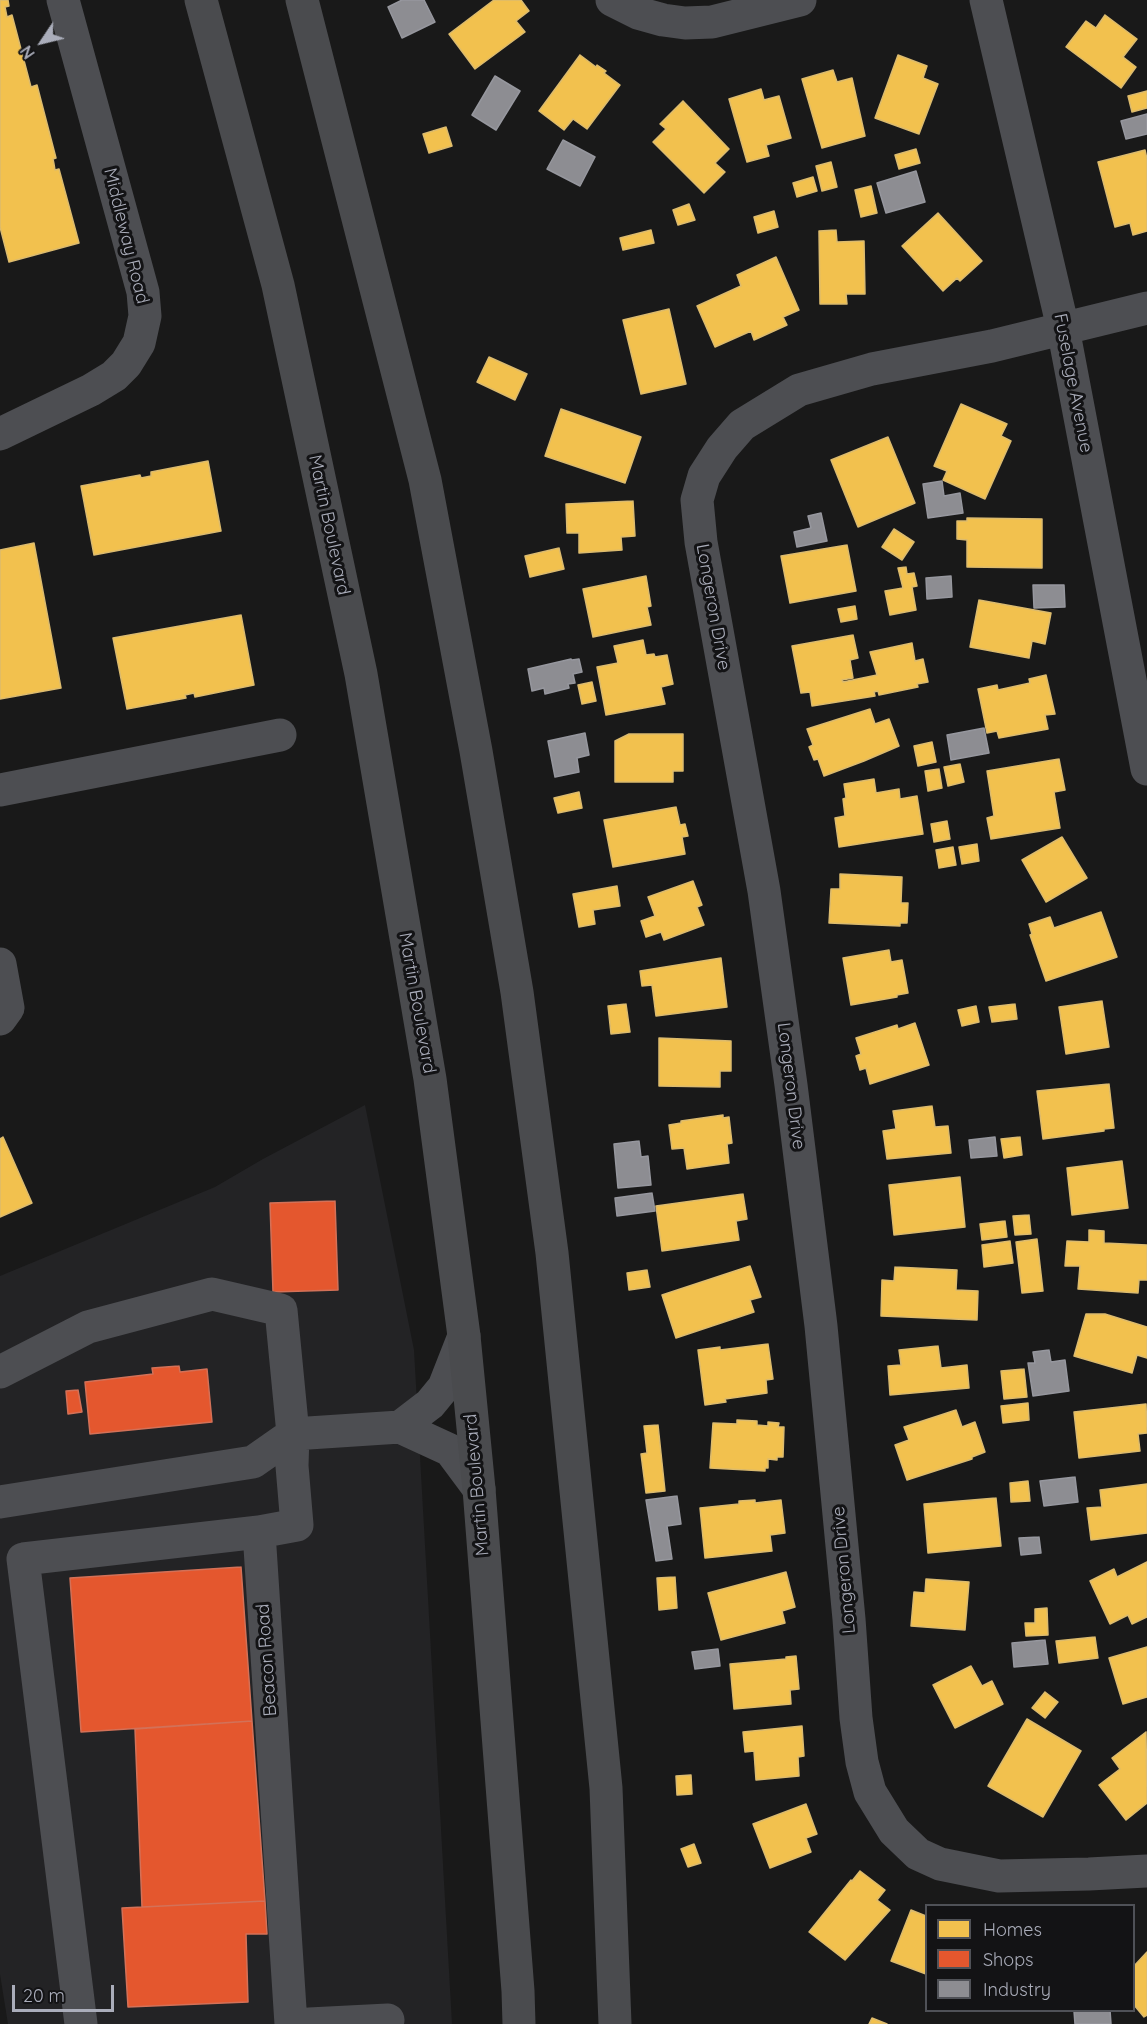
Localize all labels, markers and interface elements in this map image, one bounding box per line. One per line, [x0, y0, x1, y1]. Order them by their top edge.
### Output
north arrow [12, 12, 72, 72]
text: N [16, 42, 39, 63]
street label: Middleway Road [99, 166, 153, 306]
street label: Fuselage Avenue [1049, 312, 1097, 454]
street label: Martin Boulevard [304, 453, 354, 597]
street label: Longeron Drive [691, 542, 735, 672]
street label: Martin Boulevard [394, 931, 440, 1075]
street label: Longeron Drive [772, 1021, 810, 1151]
street label: Martin Boulevard [460, 1413, 494, 1557]
street label: Longeron Drive [828, 1505, 860, 1635]
street label: Beacon Road [252, 1603, 282, 1717]
legend [925, 1904, 1135, 2012]
text: Homes [983, 1918, 1042, 1941]
text: Shops [983, 1948, 1034, 1971]
scale bar [15, 1973, 117, 2011]
text: Industry [983, 1978, 1051, 2001]
text: 20 m [23, 1984, 65, 2007]

